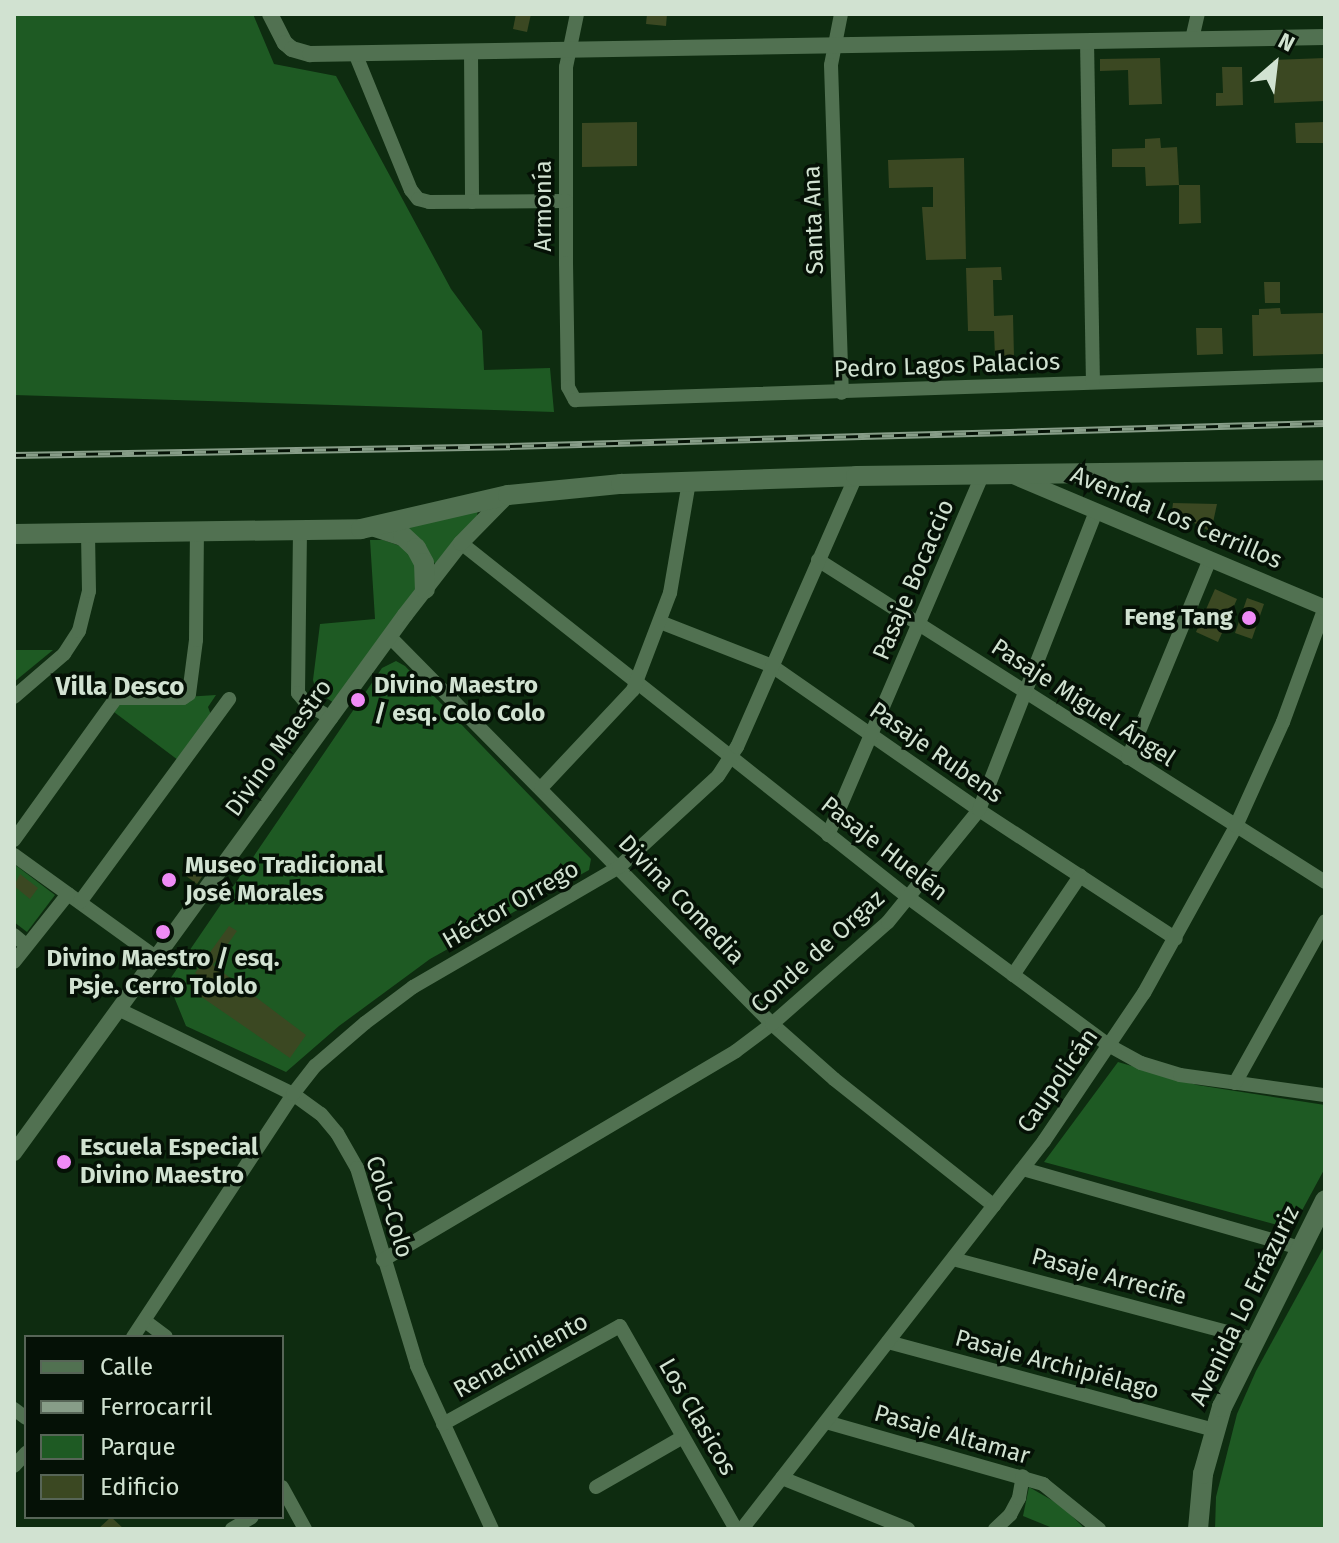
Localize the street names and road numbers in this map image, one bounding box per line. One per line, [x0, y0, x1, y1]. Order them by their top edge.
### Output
street label: Armonía [530, 160, 558, 252]
street label: Santa Ana [798, 165, 830, 275]
street label: Pedro Lagos Palacios [833, 348, 1061, 384]
street label: Avenida Los Cerrillos [1066, 460, 1286, 576]
street label: Pasaje Bocaccio [867, 495, 961, 665]
street label: Pasaje Miguel Ángel [986, 633, 1180, 773]
street label: Divino Maestro [220, 674, 338, 822]
street label: Pasaje Rubens [864, 696, 1008, 810]
street label: Pasaje Huelén [815, 791, 953, 907]
street label: Divina Comedia [612, 829, 750, 971]
street label: Héctor Orrego [438, 854, 584, 956]
street label: Conde de Orgaz [745, 885, 891, 1019]
street label: Caupolicán [1012, 1023, 1104, 1139]
street label: Colo-Colo [359, 1152, 419, 1262]
street label: Avenida Lo Errázuriz [1184, 1201, 1306, 1411]
street label: Pasaje Arrecife [1028, 1242, 1190, 1312]
street label: Renacimiento [449, 1307, 593, 1405]
street label: Pasaje Archipiélago [952, 1324, 1162, 1406]
street label: Los Clasicos [652, 1353, 742, 1481]
street label: Pasaje Altamar [871, 1399, 1033, 1471]

